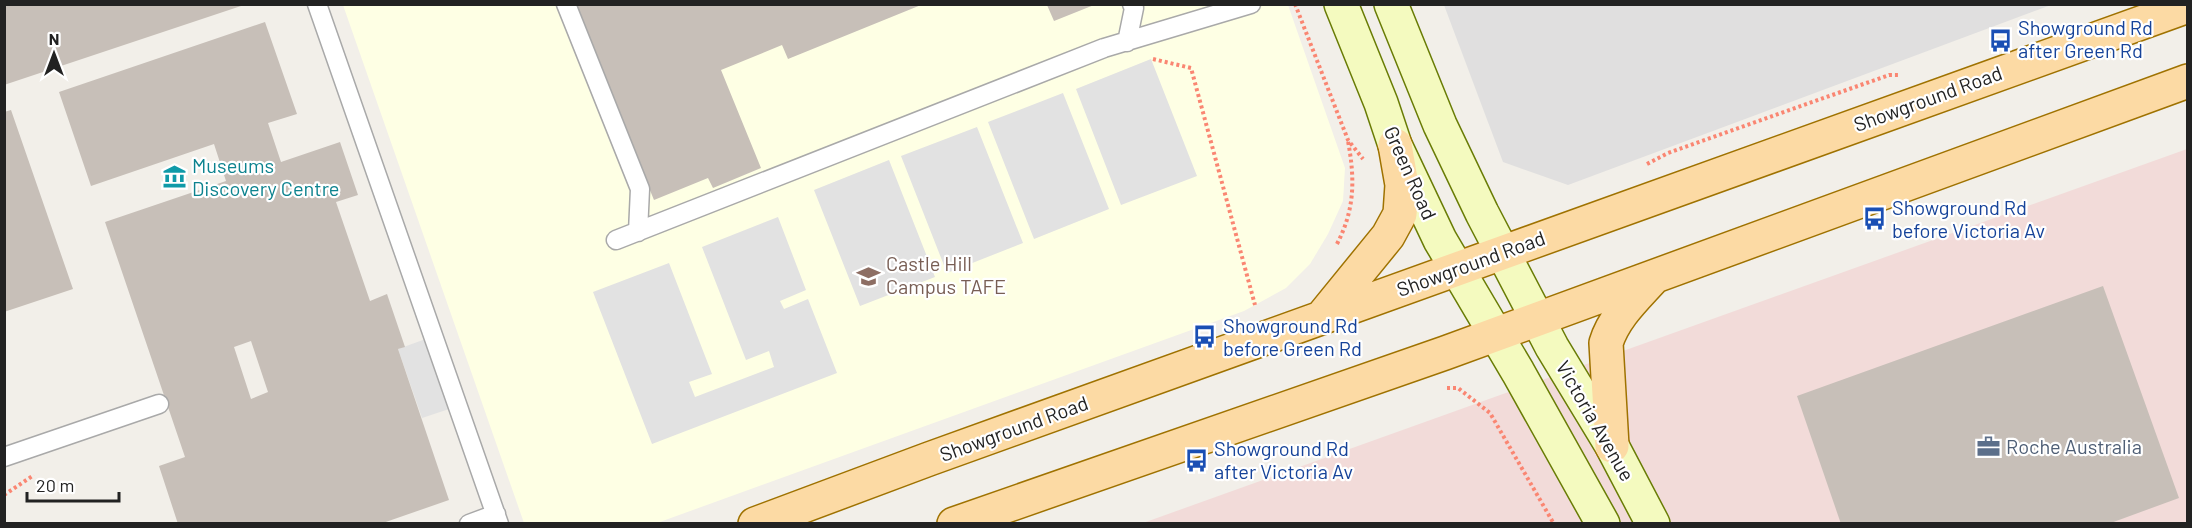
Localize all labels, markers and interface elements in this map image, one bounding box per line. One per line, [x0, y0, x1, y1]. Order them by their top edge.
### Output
place label: Showground Rd after Green Rd [2018, 15, 2153, 62]
north arrow [24, 24, 84, 84]
bus stop icon: Showground Rd after Green Rd [1987, 27, 2013, 53]
text: N [49, 29, 59, 48]
street label: Showground Road [1850, 60, 2005, 136]
street label: Green Road [1380, 122, 1442, 223]
place label: Museums Discovery Centre [192, 153, 339, 200]
museum icon: Museums Discovery Centre [161, 164, 187, 190]
place label: Showground Rd before Victoria Av [1892, 195, 2045, 242]
bus stop icon: Showground Rd before Victoria Av [1861, 206, 1887, 232]
street label: Showground Road [1393, 225, 1548, 301]
place label: Castle Hill Campus TAFE [886, 251, 1006, 298]
school or university icon: Castle Hill Campus TAFE [855, 263, 881, 289]
place label: Showground Rd before Green Rd [1223, 313, 1362, 360]
bus stop icon: Showground Rd before Green Rd [1192, 324, 1218, 350]
street label: Victoria Avenue [1552, 356, 1640, 485]
street label: Showground Road [936, 390, 1091, 466]
office icon: Roche Australia [1975, 434, 2001, 460]
place label: Roche Australia [2006, 434, 2142, 458]
place label: Showground Rd after Victoria Av [1214, 436, 1353, 483]
bus stop icon: Showground Rd after Victoria Av [1183, 448, 1209, 474]
scale bar [27, 465, 118, 503]
text: 20 m [36, 474, 74, 496]

